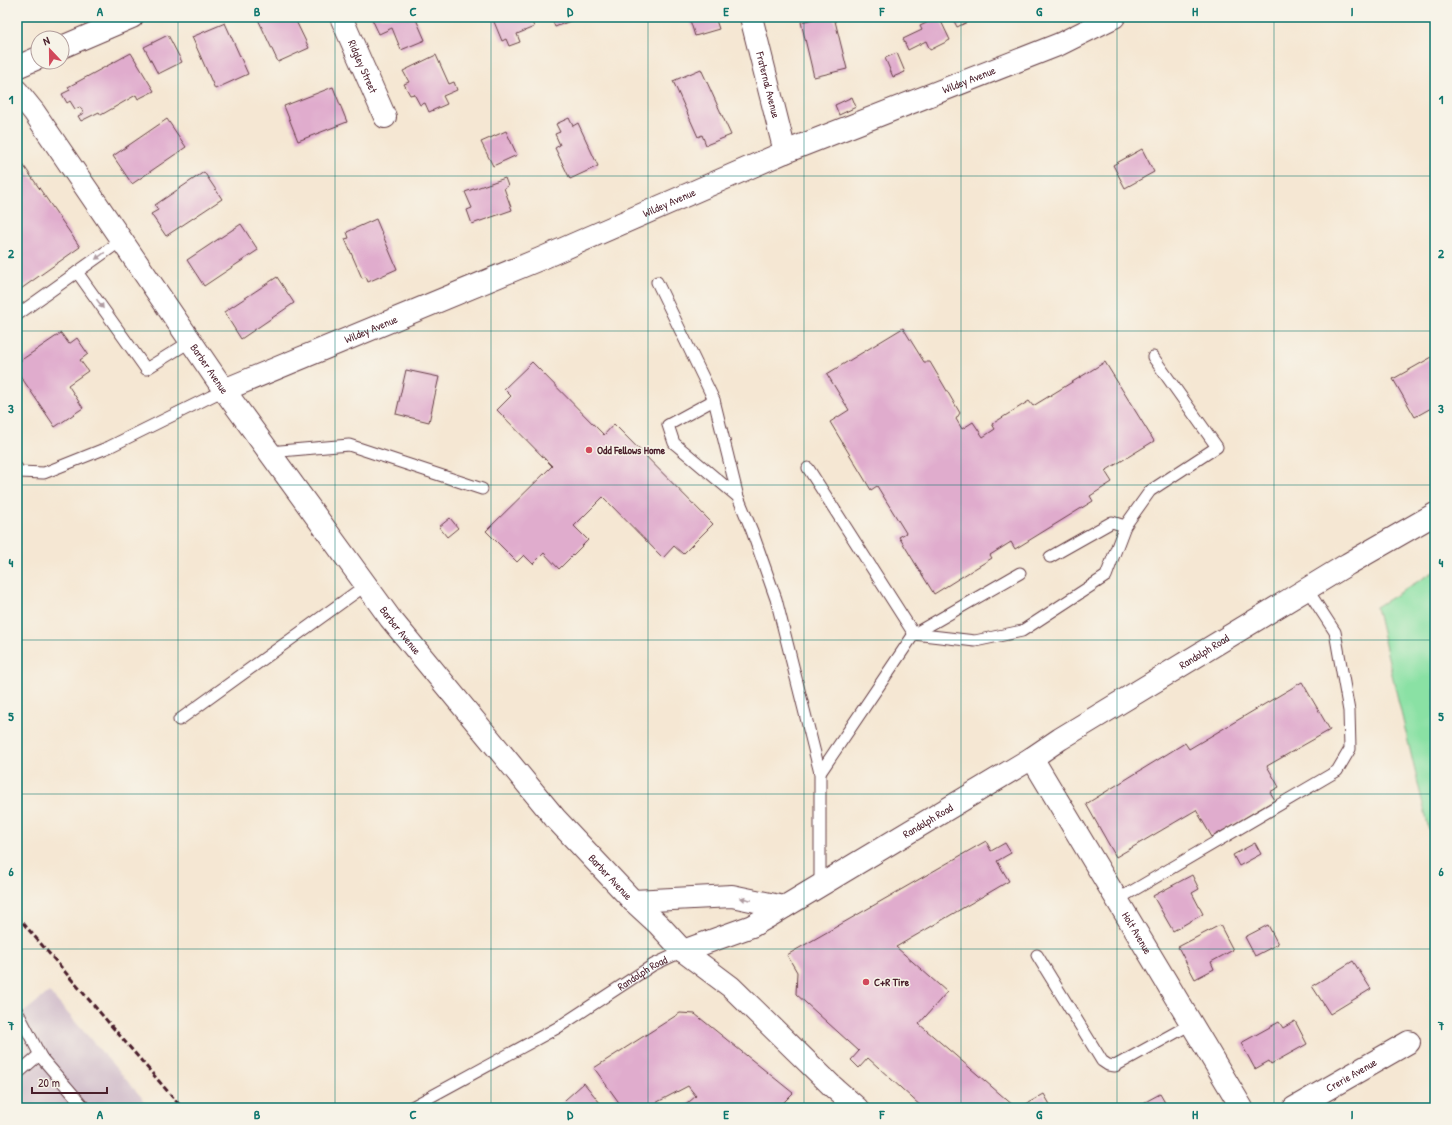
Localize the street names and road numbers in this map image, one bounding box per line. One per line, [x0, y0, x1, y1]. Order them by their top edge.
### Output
street label: Ridgley Street [345, 38, 381, 95]
street label: Fraternal Avenue [753, 49, 783, 120]
street label: Wildey Avenue [940, 63, 998, 97]
street label: Wildey Avenue [641, 185, 698, 220]
street label: Wildey Avenue [342, 312, 400, 346]
street label: Barber Avenue [187, 341, 232, 397]
street label: Barber Avenue [377, 604, 425, 658]
street label: Randolph Road [1177, 631, 1232, 672]
street label: Randolph Road [900, 800, 956, 841]
street label: Barber Avenue [586, 851, 636, 903]
street label: Holt Avenue [1119, 909, 1155, 957]
street label: Randolph Road [615, 952, 670, 993]
street label: Crerie Avenue [1323, 1055, 1380, 1095]

